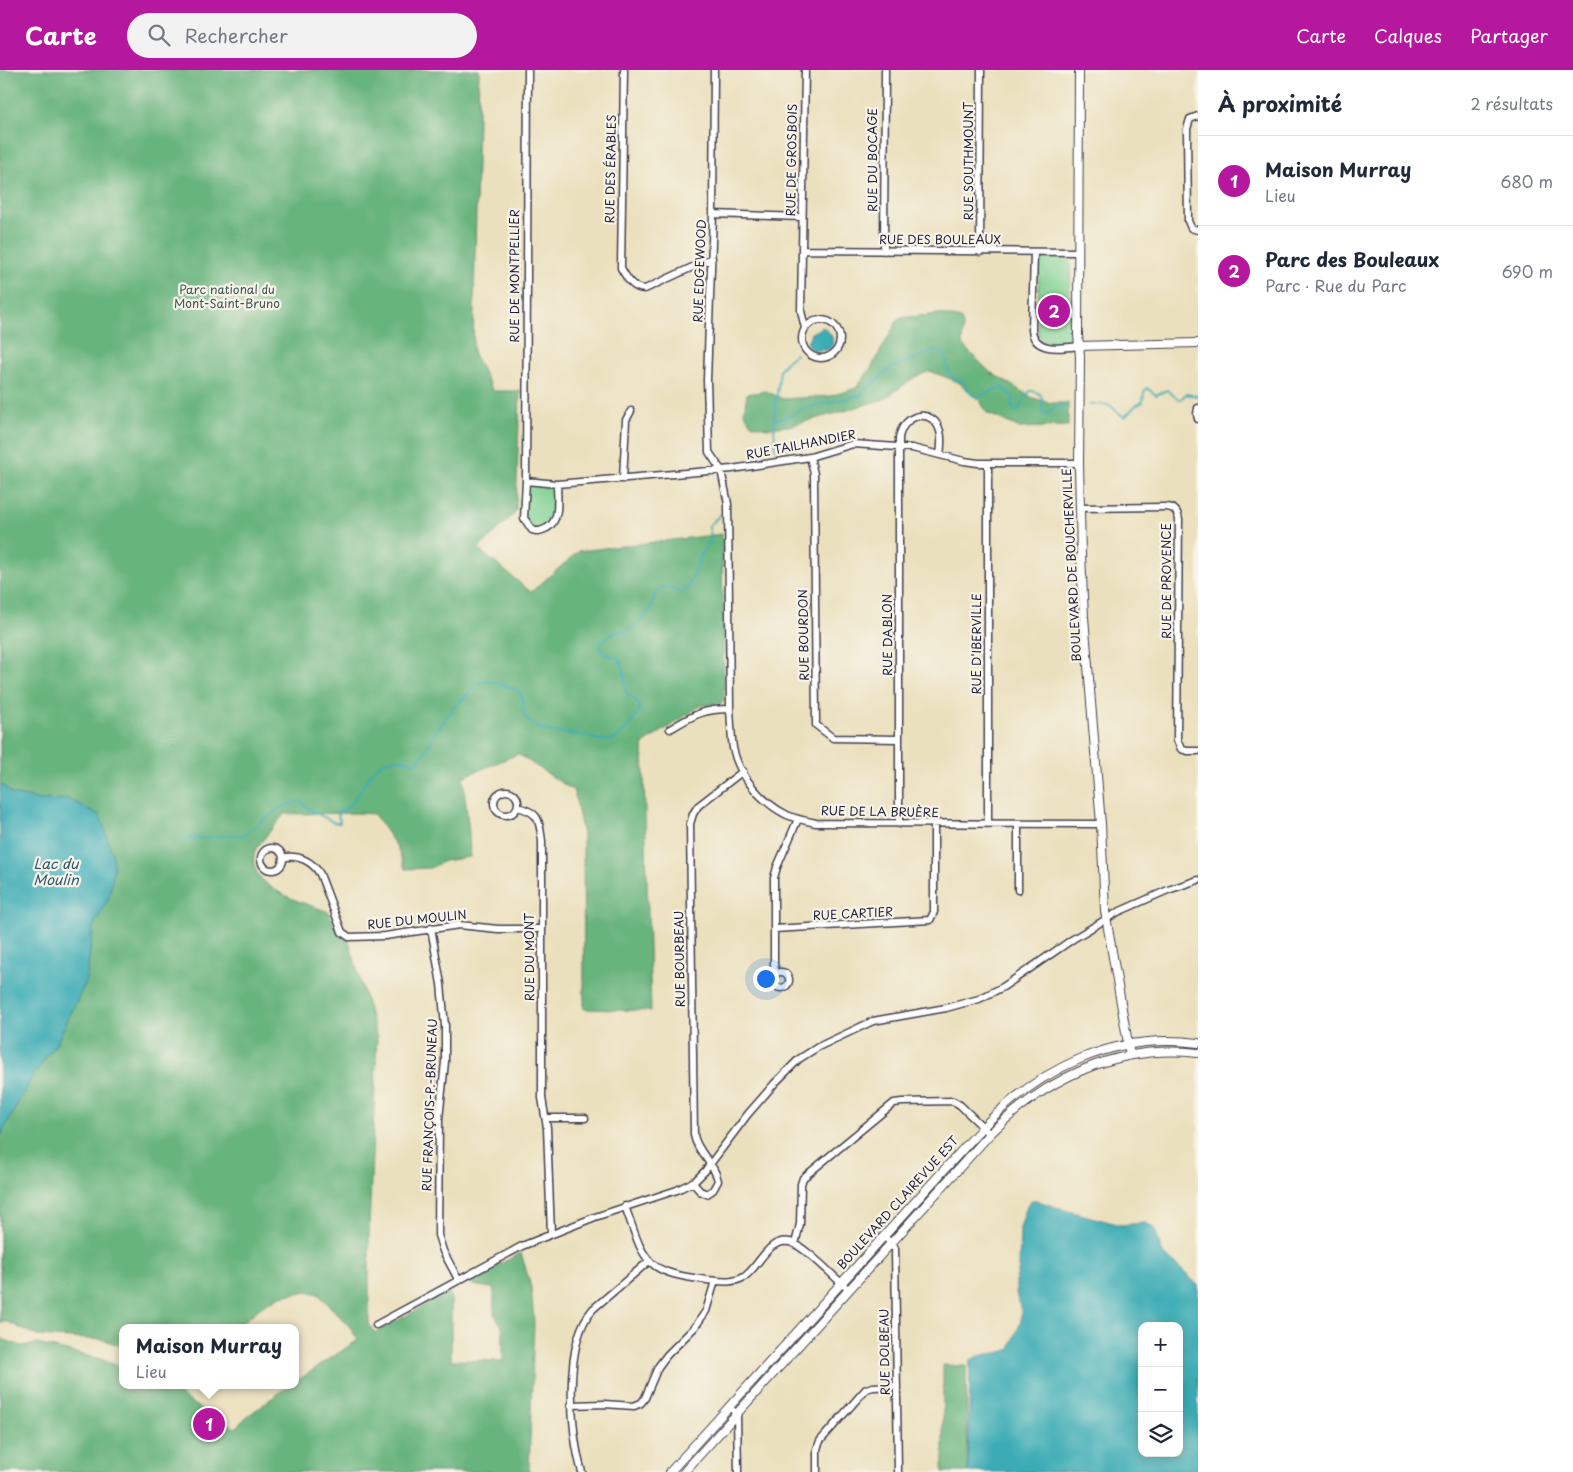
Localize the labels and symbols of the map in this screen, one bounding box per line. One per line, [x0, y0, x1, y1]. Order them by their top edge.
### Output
street label: RUE SOUTHMOUNT [959, 101, 977, 221]
street label: RUE DE GROSBOIS [781, 103, 801, 217]
street label: RUE DU BOCAGE [863, 108, 881, 212]
street label: RUE DES ÉRABLES [600, 114, 620, 224]
street label: RUE DE MONTPELLIER [505, 209, 523, 343]
street label: RUE EDGEWOOD [688, 219, 710, 323]
street label: RUE DES BOULEAUX [879, 230, 1002, 248]
park label: Parc national du Mont-Saint-Bruno [174, 280, 280, 312]
pin: 2 [1038, 292, 1070, 330]
street label: RUE TAILHANDIER [744, 425, 857, 463]
street label: BOULEVARD DE BOUCHERVILLE [1057, 468, 1085, 662]
street label: RUE DE PROVENCE [1157, 523, 1175, 639]
street label: RUE BOURDON [793, 589, 813, 681]
street label: RUE D'IBERVILLE [967, 593, 985, 695]
street label: RUE DABLON [878, 594, 896, 676]
street label: RUE DE LA BRUÈRE [821, 801, 940, 821]
water label: Lac du Moulin [33, 853, 80, 890]
street label: RUE CARTIER [812, 902, 894, 924]
street label: RUE DU MOULIN [366, 905, 468, 933]
street label: RUE BOURBEAU [669, 910, 689, 1008]
street label: RUE DU MONT [520, 912, 538, 1001]
your location [753, 966, 779, 992]
street label: RUE FRANÇOIS-P.-BRUNEAU [417, 1018, 441, 1192]
street label: BOULEVARD CLAIREVUE EST [832, 1131, 963, 1273]
street label: RUE DOLBEAU [874, 1309, 894, 1396]
pin: 1 [193, 1405, 225, 1443]

